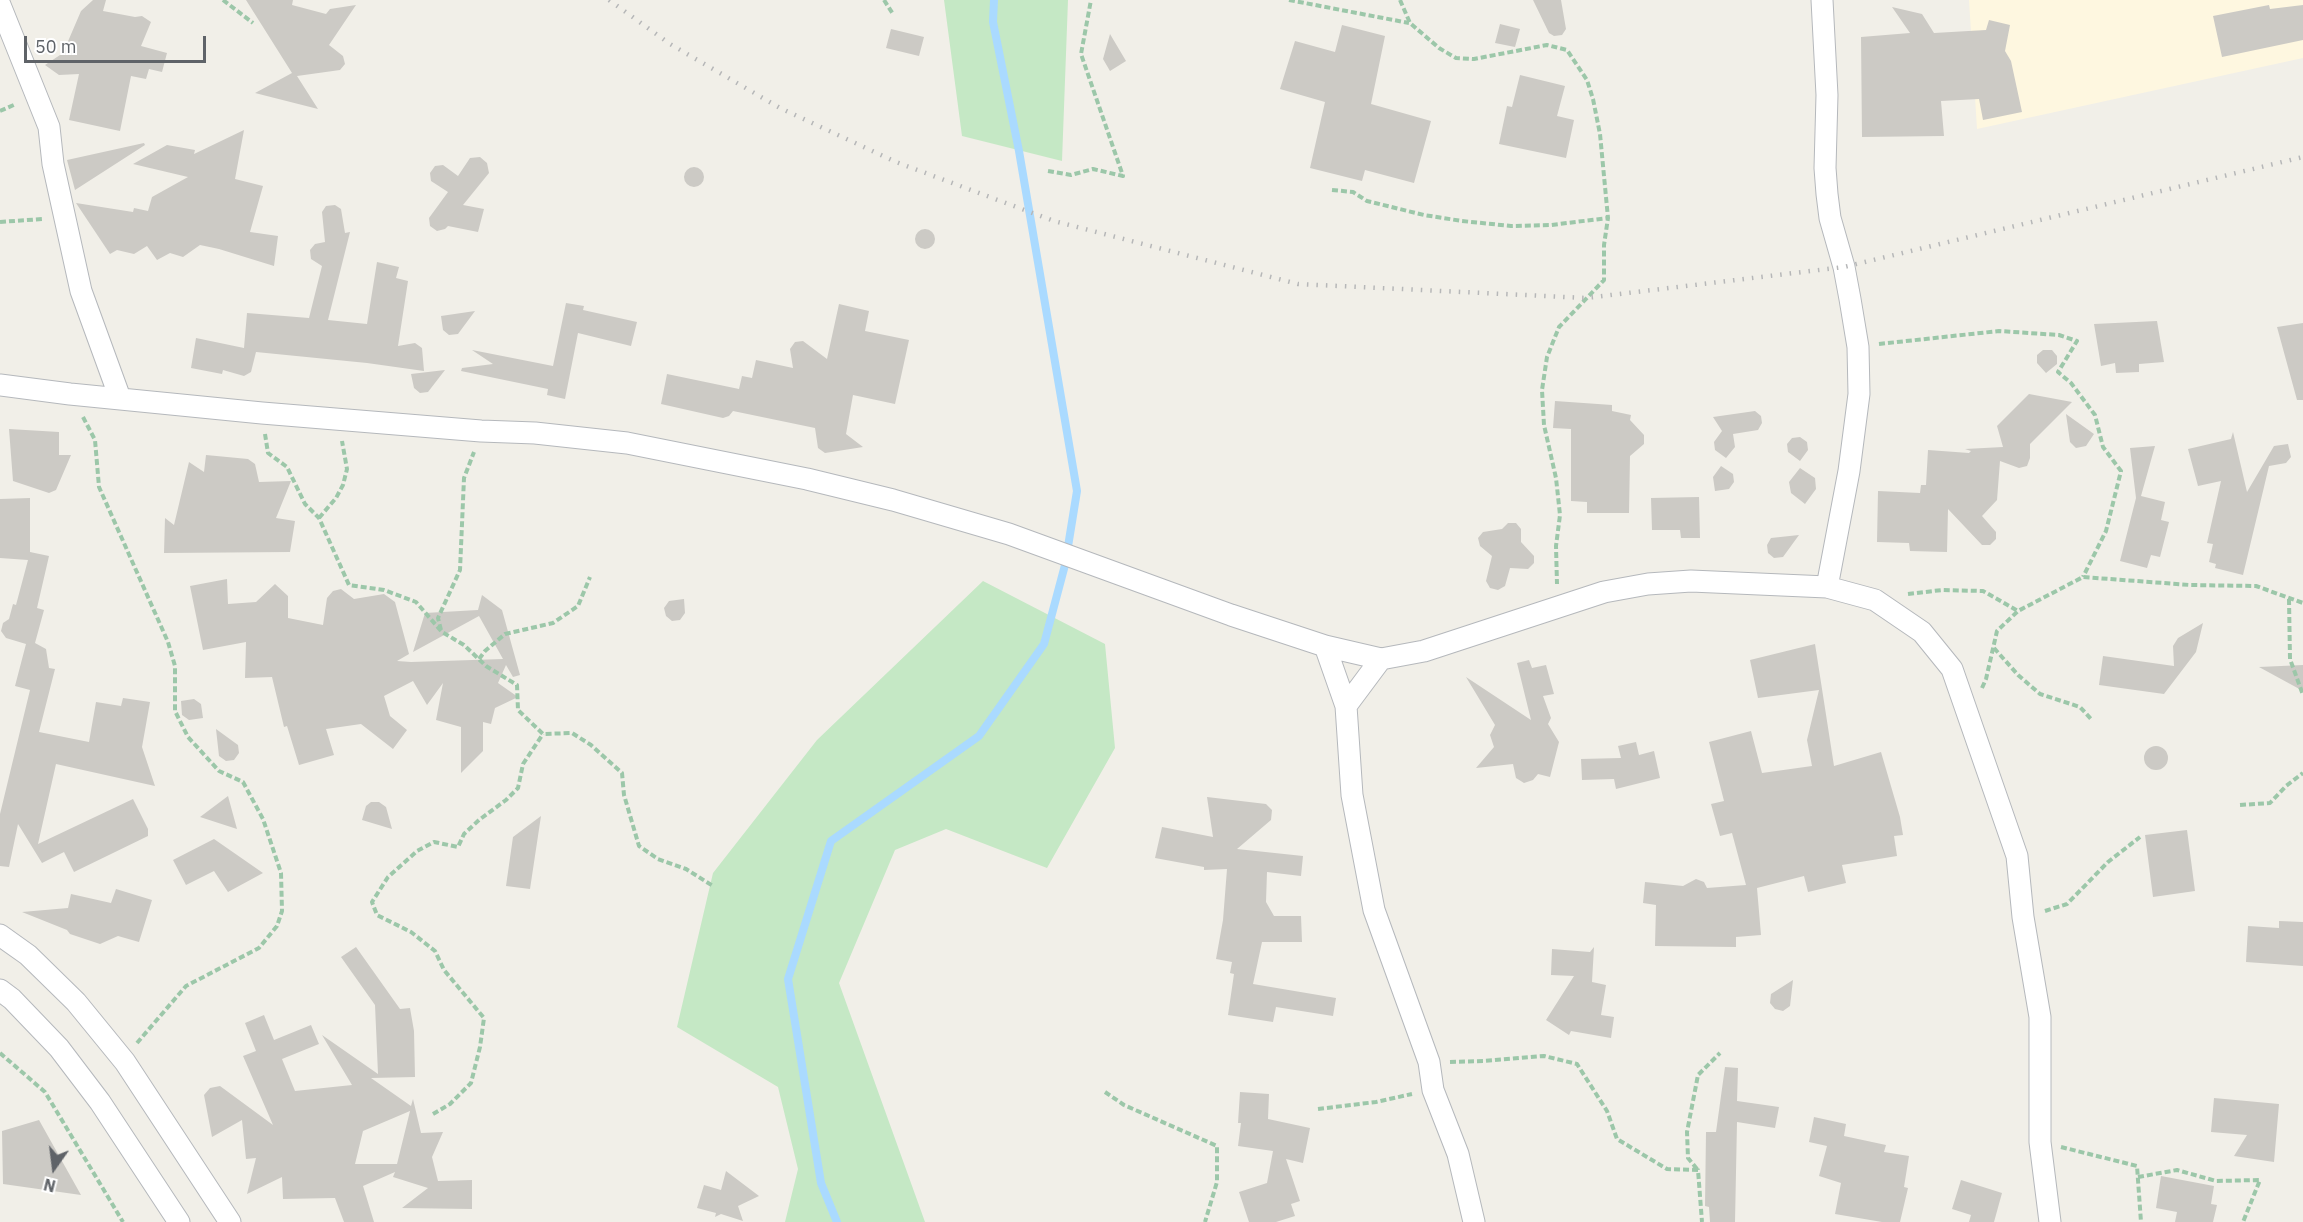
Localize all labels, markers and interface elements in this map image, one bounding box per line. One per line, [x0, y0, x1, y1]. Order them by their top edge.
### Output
scale bar [27, 24, 208, 62]
text: 50 m [35, 35, 77, 58]
north arrow [24, 1138, 84, 1198]
text: N [42, 1174, 58, 1197]

